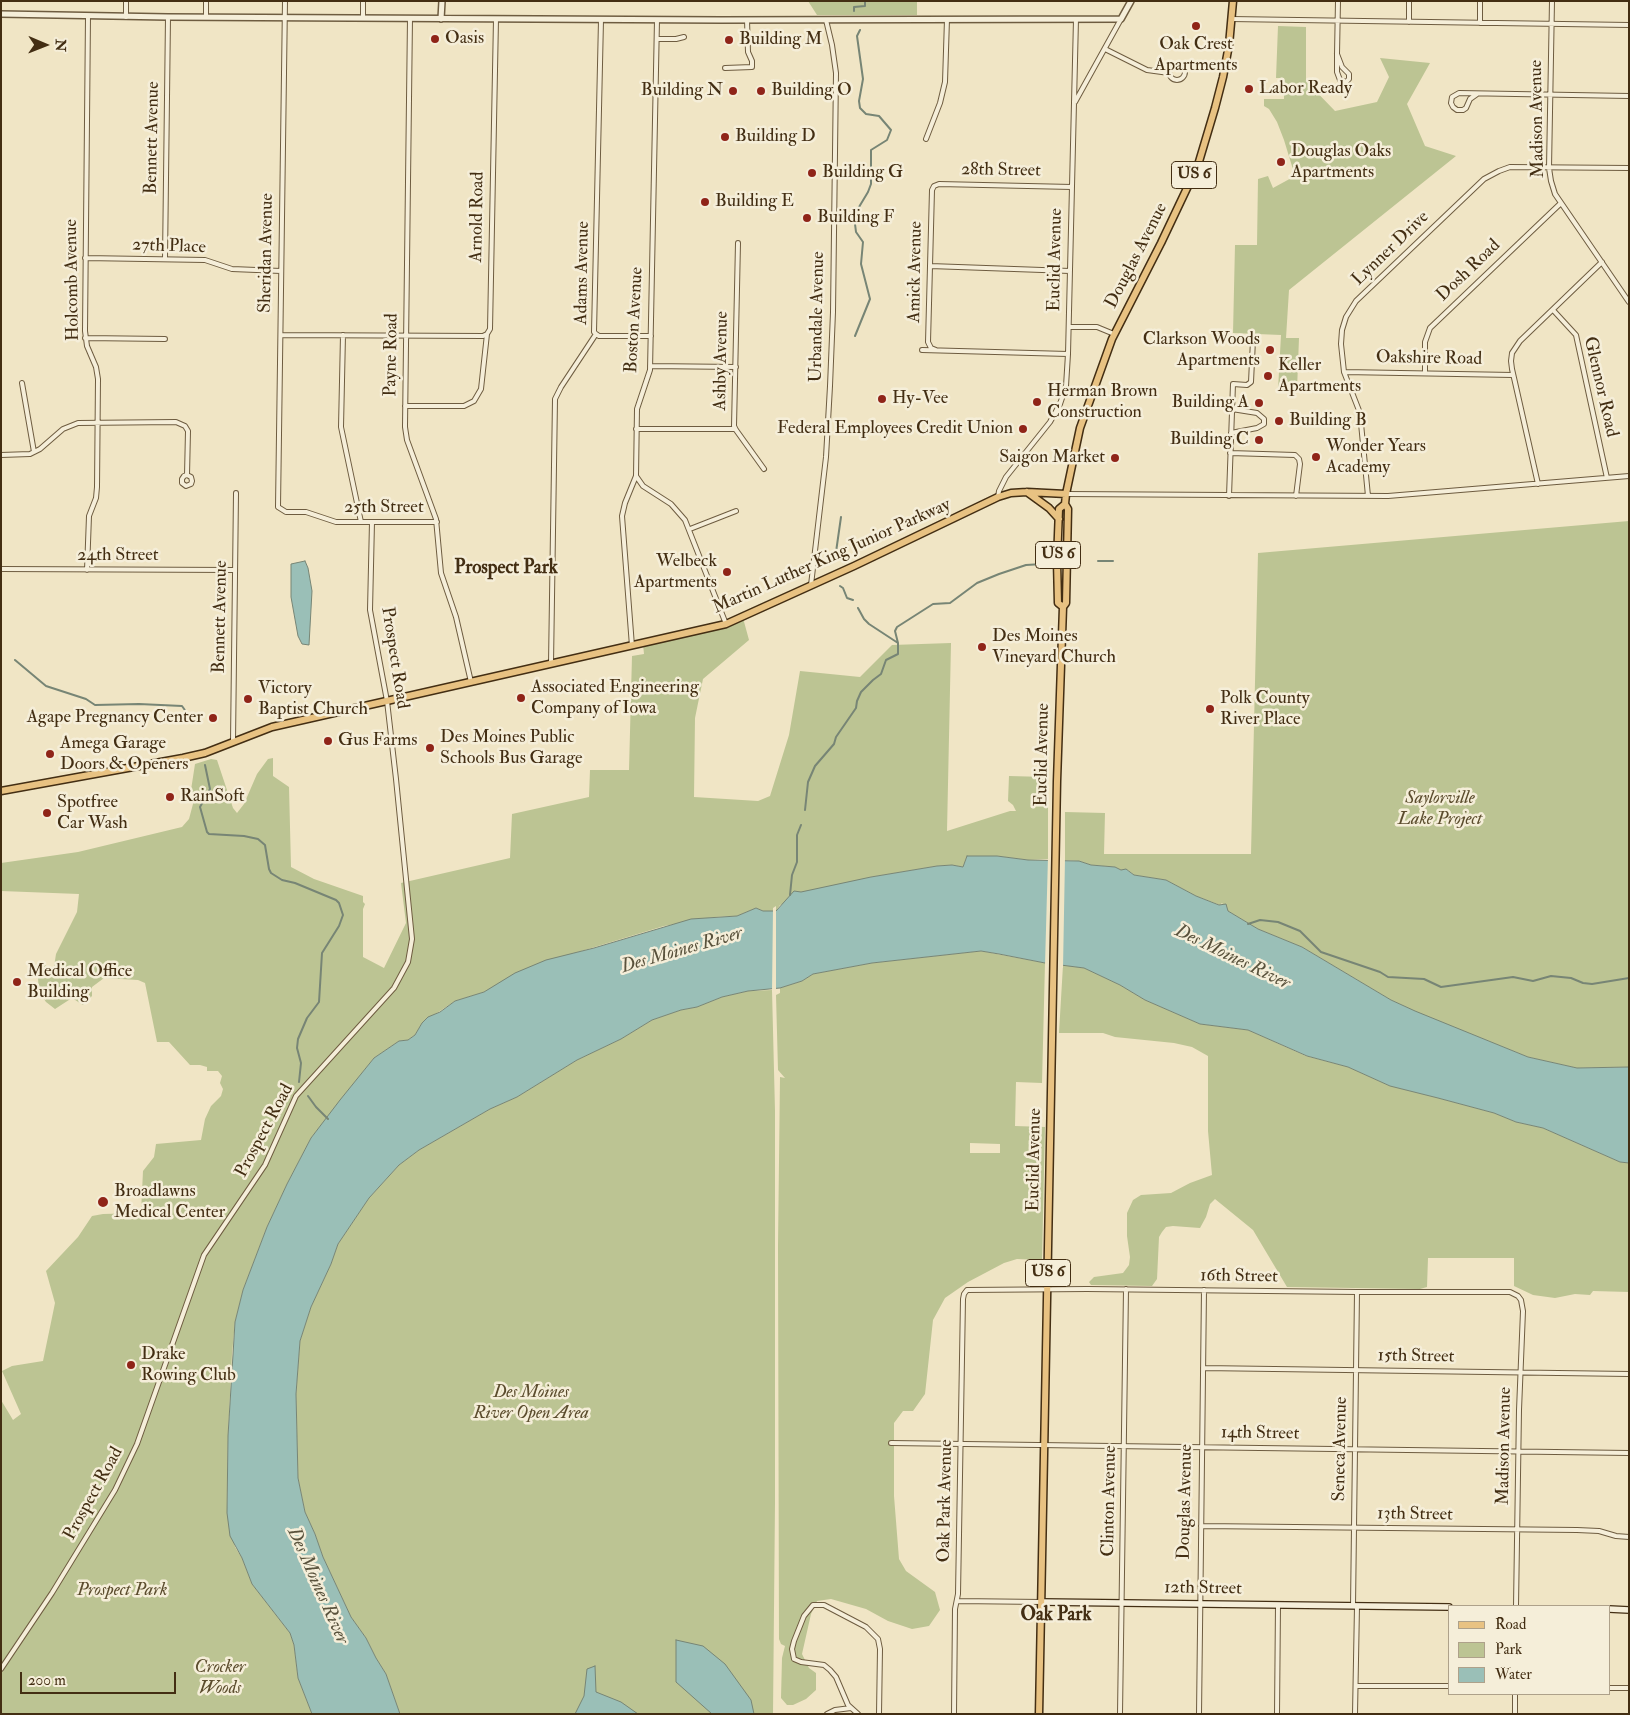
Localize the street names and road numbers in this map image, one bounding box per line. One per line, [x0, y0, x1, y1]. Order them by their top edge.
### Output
street label: Madison Avenue [1526, 60, 1550, 178]
street label: Bennett Avenue [141, 81, 165, 195]
street label: 28th Street [961, 160, 1041, 182]
road number: US 6 [1172, 162, 1216, 188]
street label: Arnold Road [466, 171, 490, 263]
street label: Sheridan Avenue [255, 193, 279, 313]
street label: Douglas Avenue [1101, 200, 1173, 312]
street label: Lynner Drive [1348, 207, 1434, 291]
street label: Euclid Avenue [1044, 208, 1068, 312]
street label: Holcomb Avenue [61, 219, 85, 341]
street label: Adams Avenue [571, 221, 595, 325]
street label: Amick Avenue [904, 221, 928, 323]
street label: 27th Place [132, 235, 206, 259]
street label: Dosh Road [1433, 235, 1505, 307]
street label: Urbandale Avenue [806, 251, 830, 383]
street label: Boston Avenue [621, 266, 649, 374]
street label: Ashby Avenue [710, 311, 734, 411]
street label: Payne Road [380, 313, 404, 397]
street label: Glennor Road [1578, 335, 1622, 439]
street label: Oakshire Road [1376, 347, 1482, 371]
street label: Martin Luther King Junior Parkway [710, 495, 954, 619]
street label: 25th Street [344, 497, 424, 519]
road number: US 6 [1036, 542, 1080, 568]
street label: 24th Street [77, 545, 159, 567]
street label: Bennett Avenue [209, 560, 233, 674]
street label: Prospect Road [375, 605, 413, 711]
street label: Euclid Avenue [1031, 703, 1055, 807]
street label: Prospect Road [231, 1080, 299, 1182]
street label: Euclid Avenue [1023, 1108, 1047, 1212]
road number: US 6 [1026, 1260, 1070, 1286]
street label: 16th Street [1200, 1266, 1278, 1288]
street label: 15th Street [1377, 1346, 1455, 1368]
street label: Madison Avenue [1493, 1387, 1517, 1505]
street label: Seneca Avenue [1329, 1396, 1353, 1502]
street label: 14th Street [1221, 1423, 1299, 1445]
street label: Oak Park Avenue [934, 1439, 958, 1563]
street label: Prospect Road [60, 1444, 128, 1544]
street label: Douglas Avenue [1174, 1444, 1198, 1560]
street label: Clinton Avenue [1098, 1445, 1122, 1557]
street label: 13th Street [1377, 1504, 1453, 1526]
street label: 12th Street [1164, 1578, 1242, 1600]

